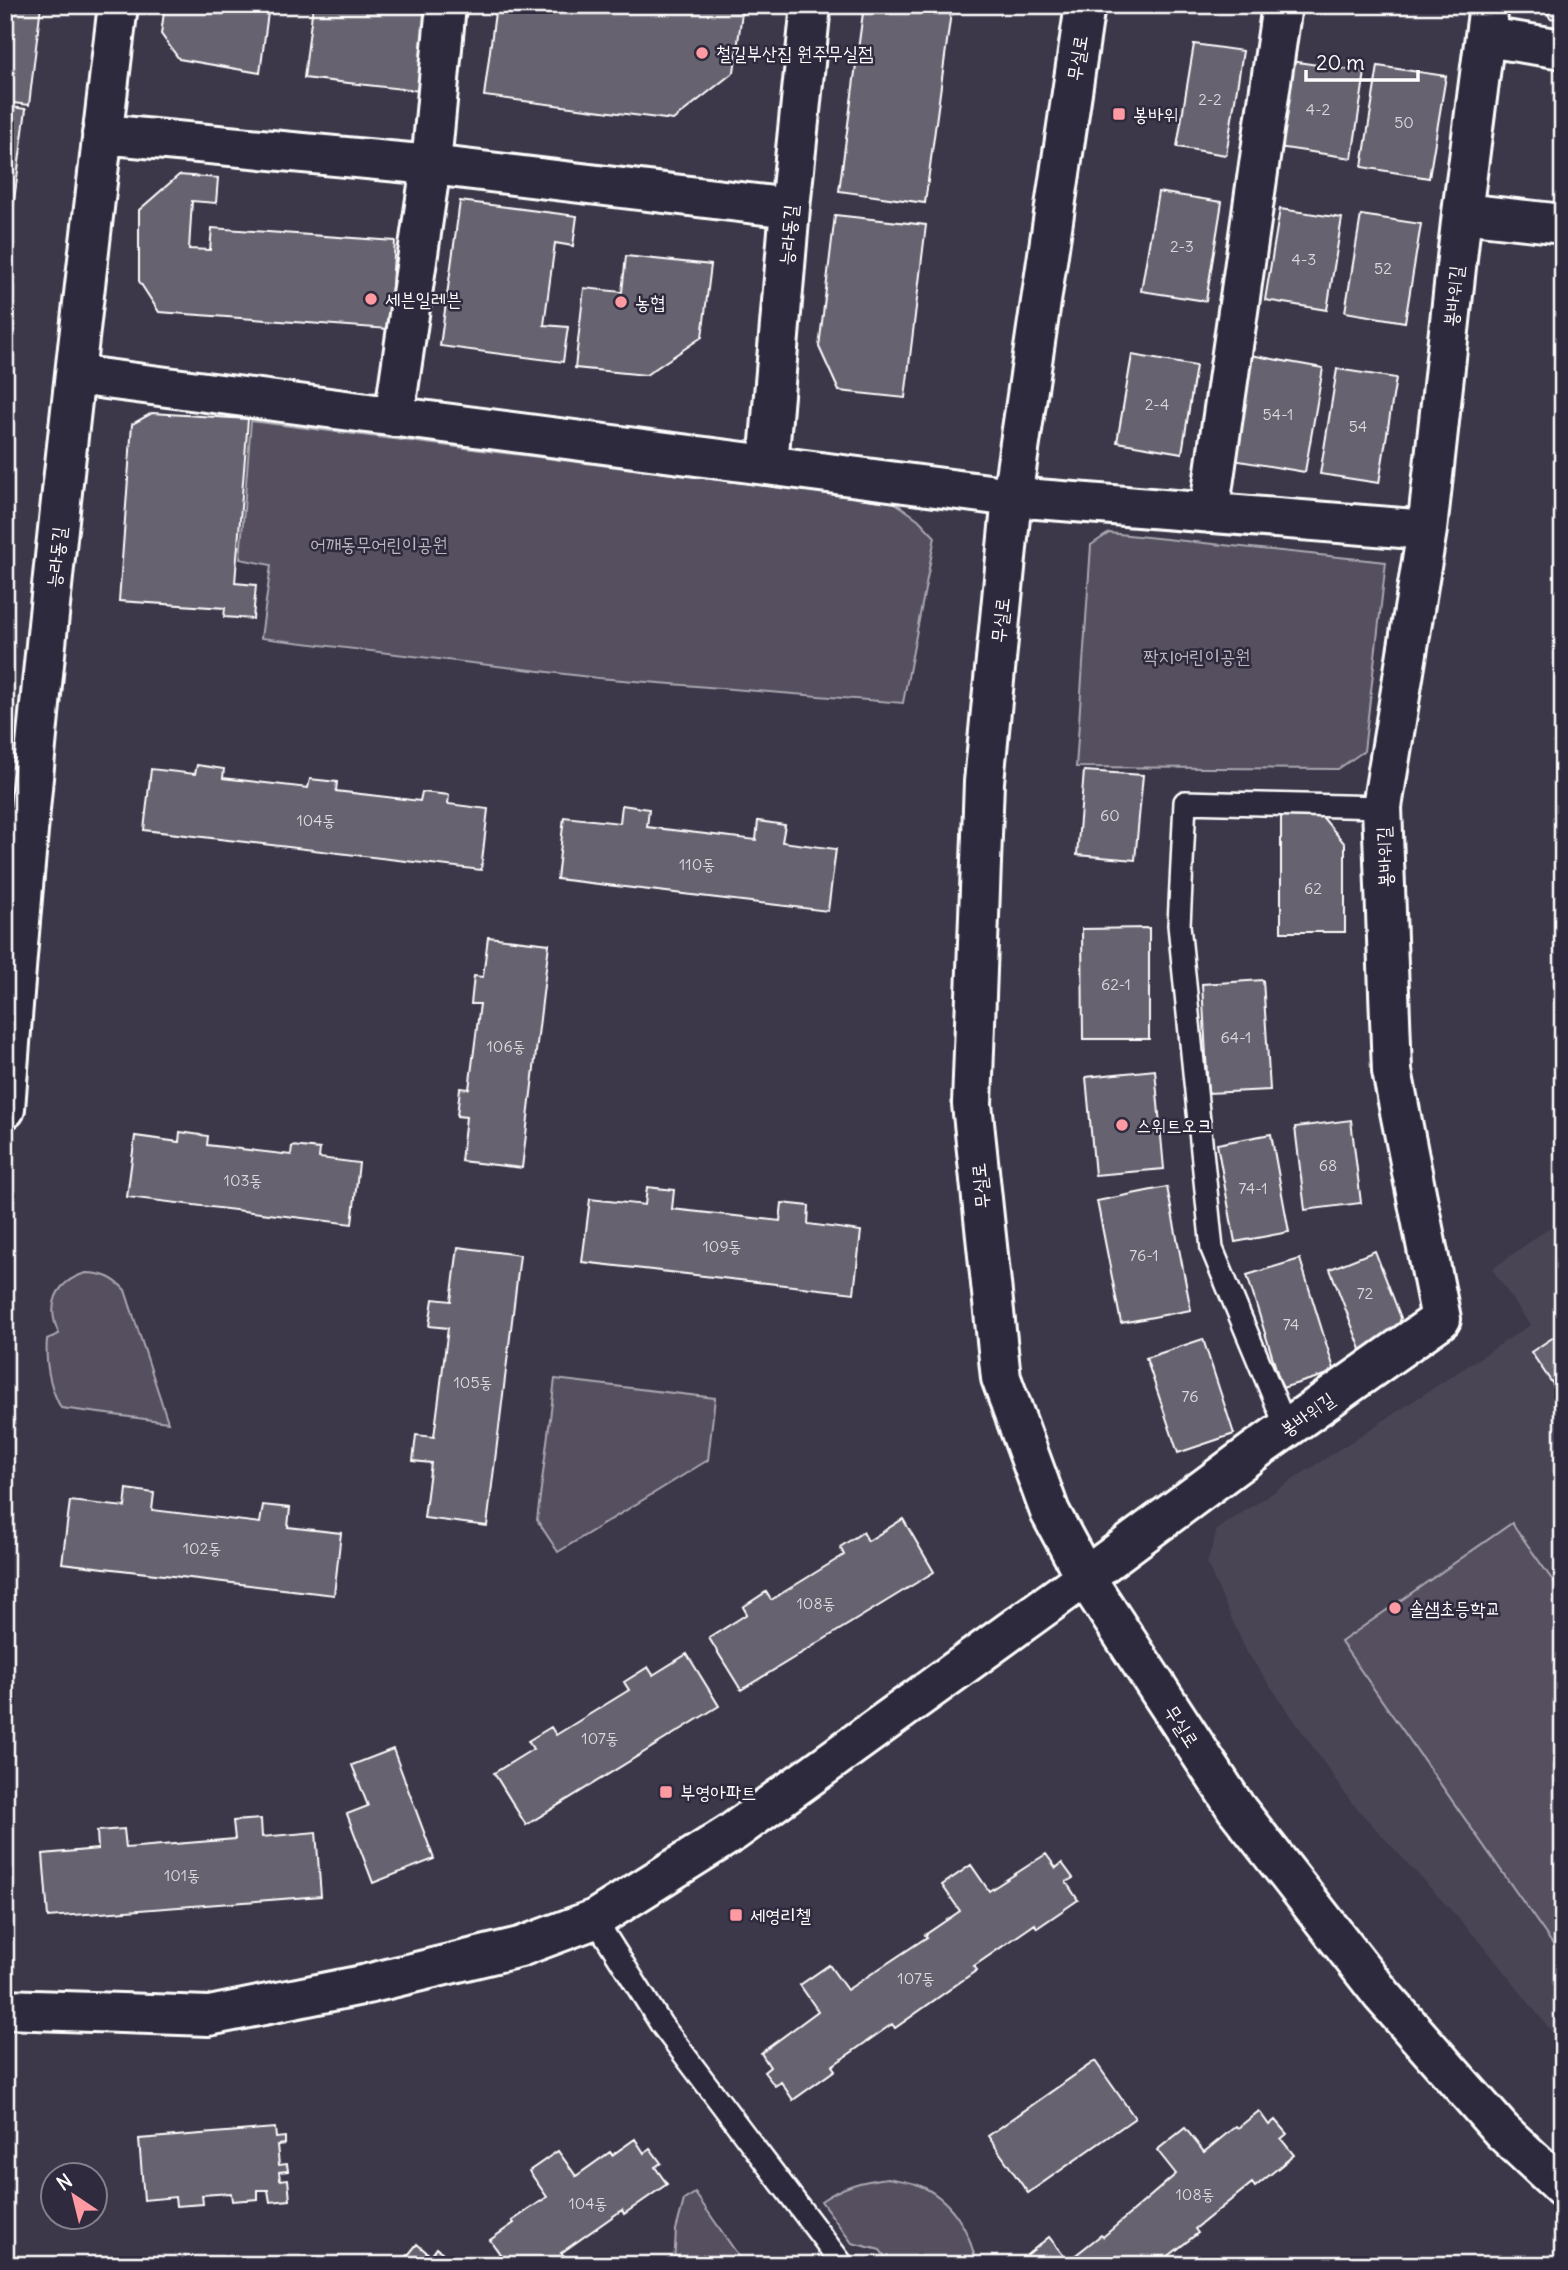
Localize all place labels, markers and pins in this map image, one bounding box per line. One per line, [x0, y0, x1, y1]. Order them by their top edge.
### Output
place label: 철길부산집 원주무실점 [716, 41, 873, 65]
marker: 철길부산집 원주무실점 [694, 45, 710, 61]
place label: 봉바위 [1133, 102, 1179, 126]
marker: 봉바위 [1111, 106, 1127, 122]
place label: 세븐일레븐 [385, 287, 461, 311]
place label: 농협 [635, 290, 666, 314]
marker: 세븐일레븐 [363, 291, 379, 307]
marker: 농협 [613, 294, 629, 310]
place label: 스위트오크 [1136, 1113, 1212, 1137]
marker: 스위트오크 [1114, 1117, 1130, 1133]
place label: 솔샘초등학교 [1409, 1596, 1501, 1620]
marker: 솔샘초등학교 [1387, 1600, 1403, 1616]
place label: 부영아파트 [680, 1780, 756, 1804]
marker: 부영아파트 [658, 1784, 674, 1800]
place label: 세영리첼 [750, 1903, 811, 1927]
marker: 세영리첼 [728, 1907, 744, 1923]

